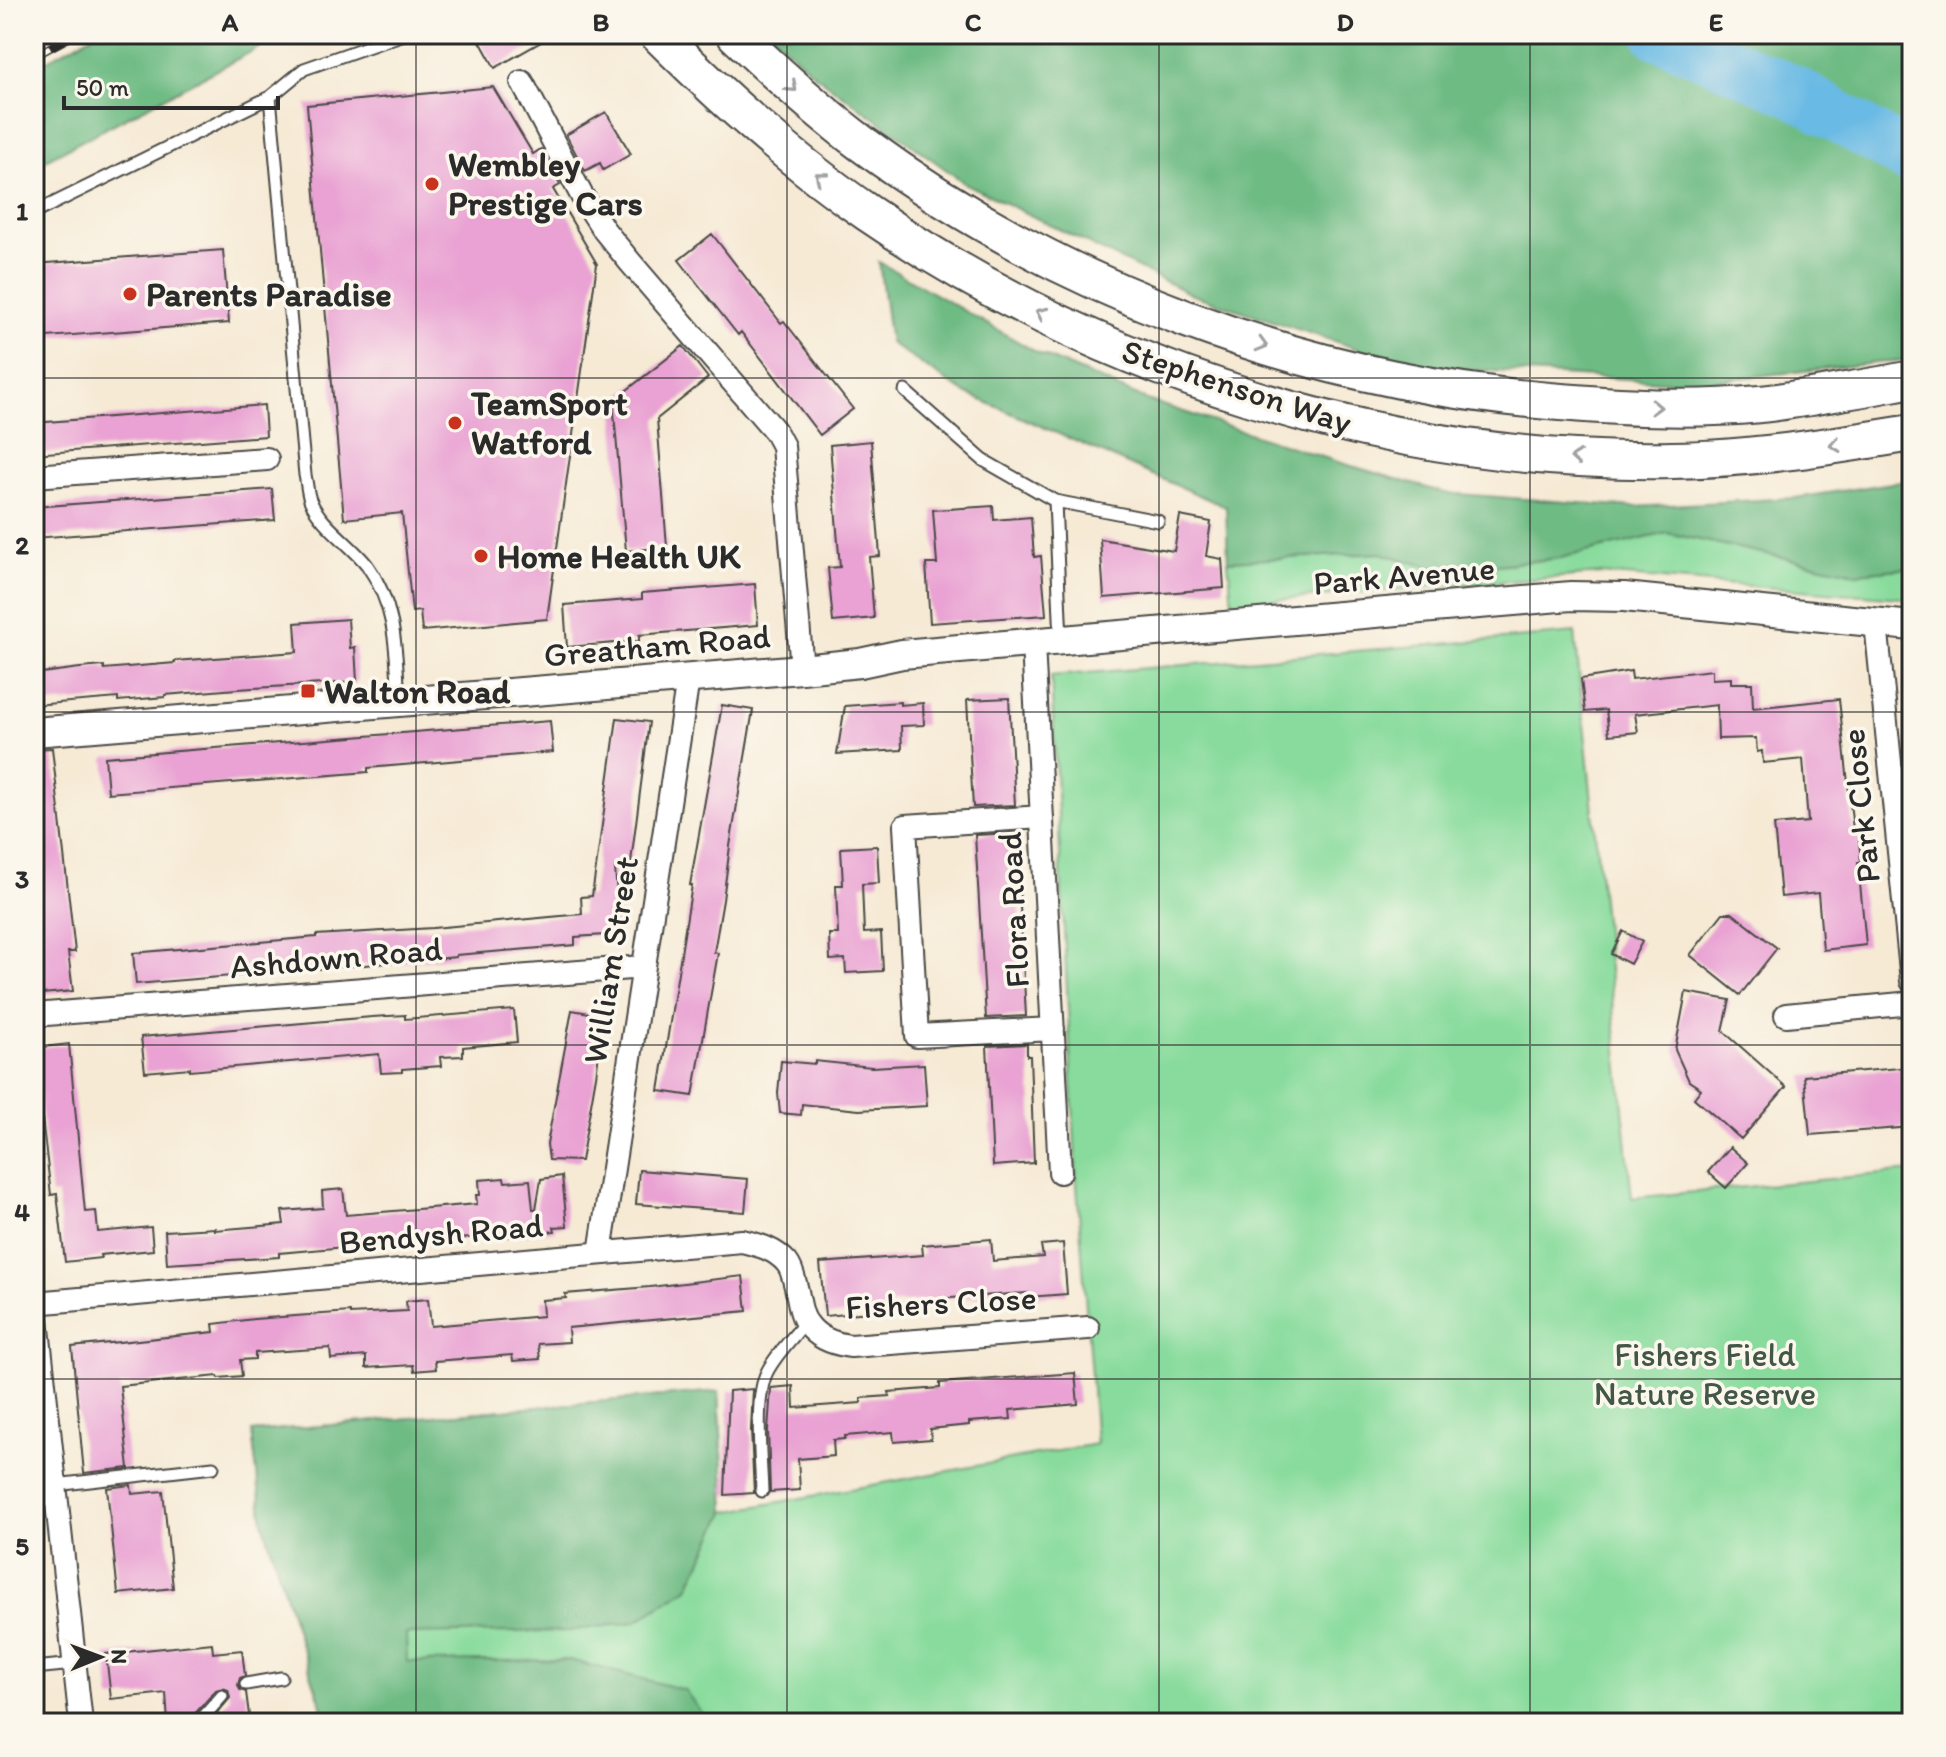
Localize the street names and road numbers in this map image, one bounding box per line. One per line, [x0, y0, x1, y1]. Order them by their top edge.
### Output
street label: Stephenson Way [1117, 330, 1357, 443]
street label: Park Avenue [1311, 547, 1497, 604]
street label: Greatham Road [542, 615, 772, 676]
street label: Park Close [1832, 727, 1889, 885]
street label: Flora Road [989, 830, 1038, 989]
street label: William Street [574, 853, 647, 1067]
street label: Ashdown Road [228, 928, 444, 987]
street label: Bendysh Road [337, 1204, 545, 1263]
street label: Fishers Close [844, 1277, 1038, 1328]

